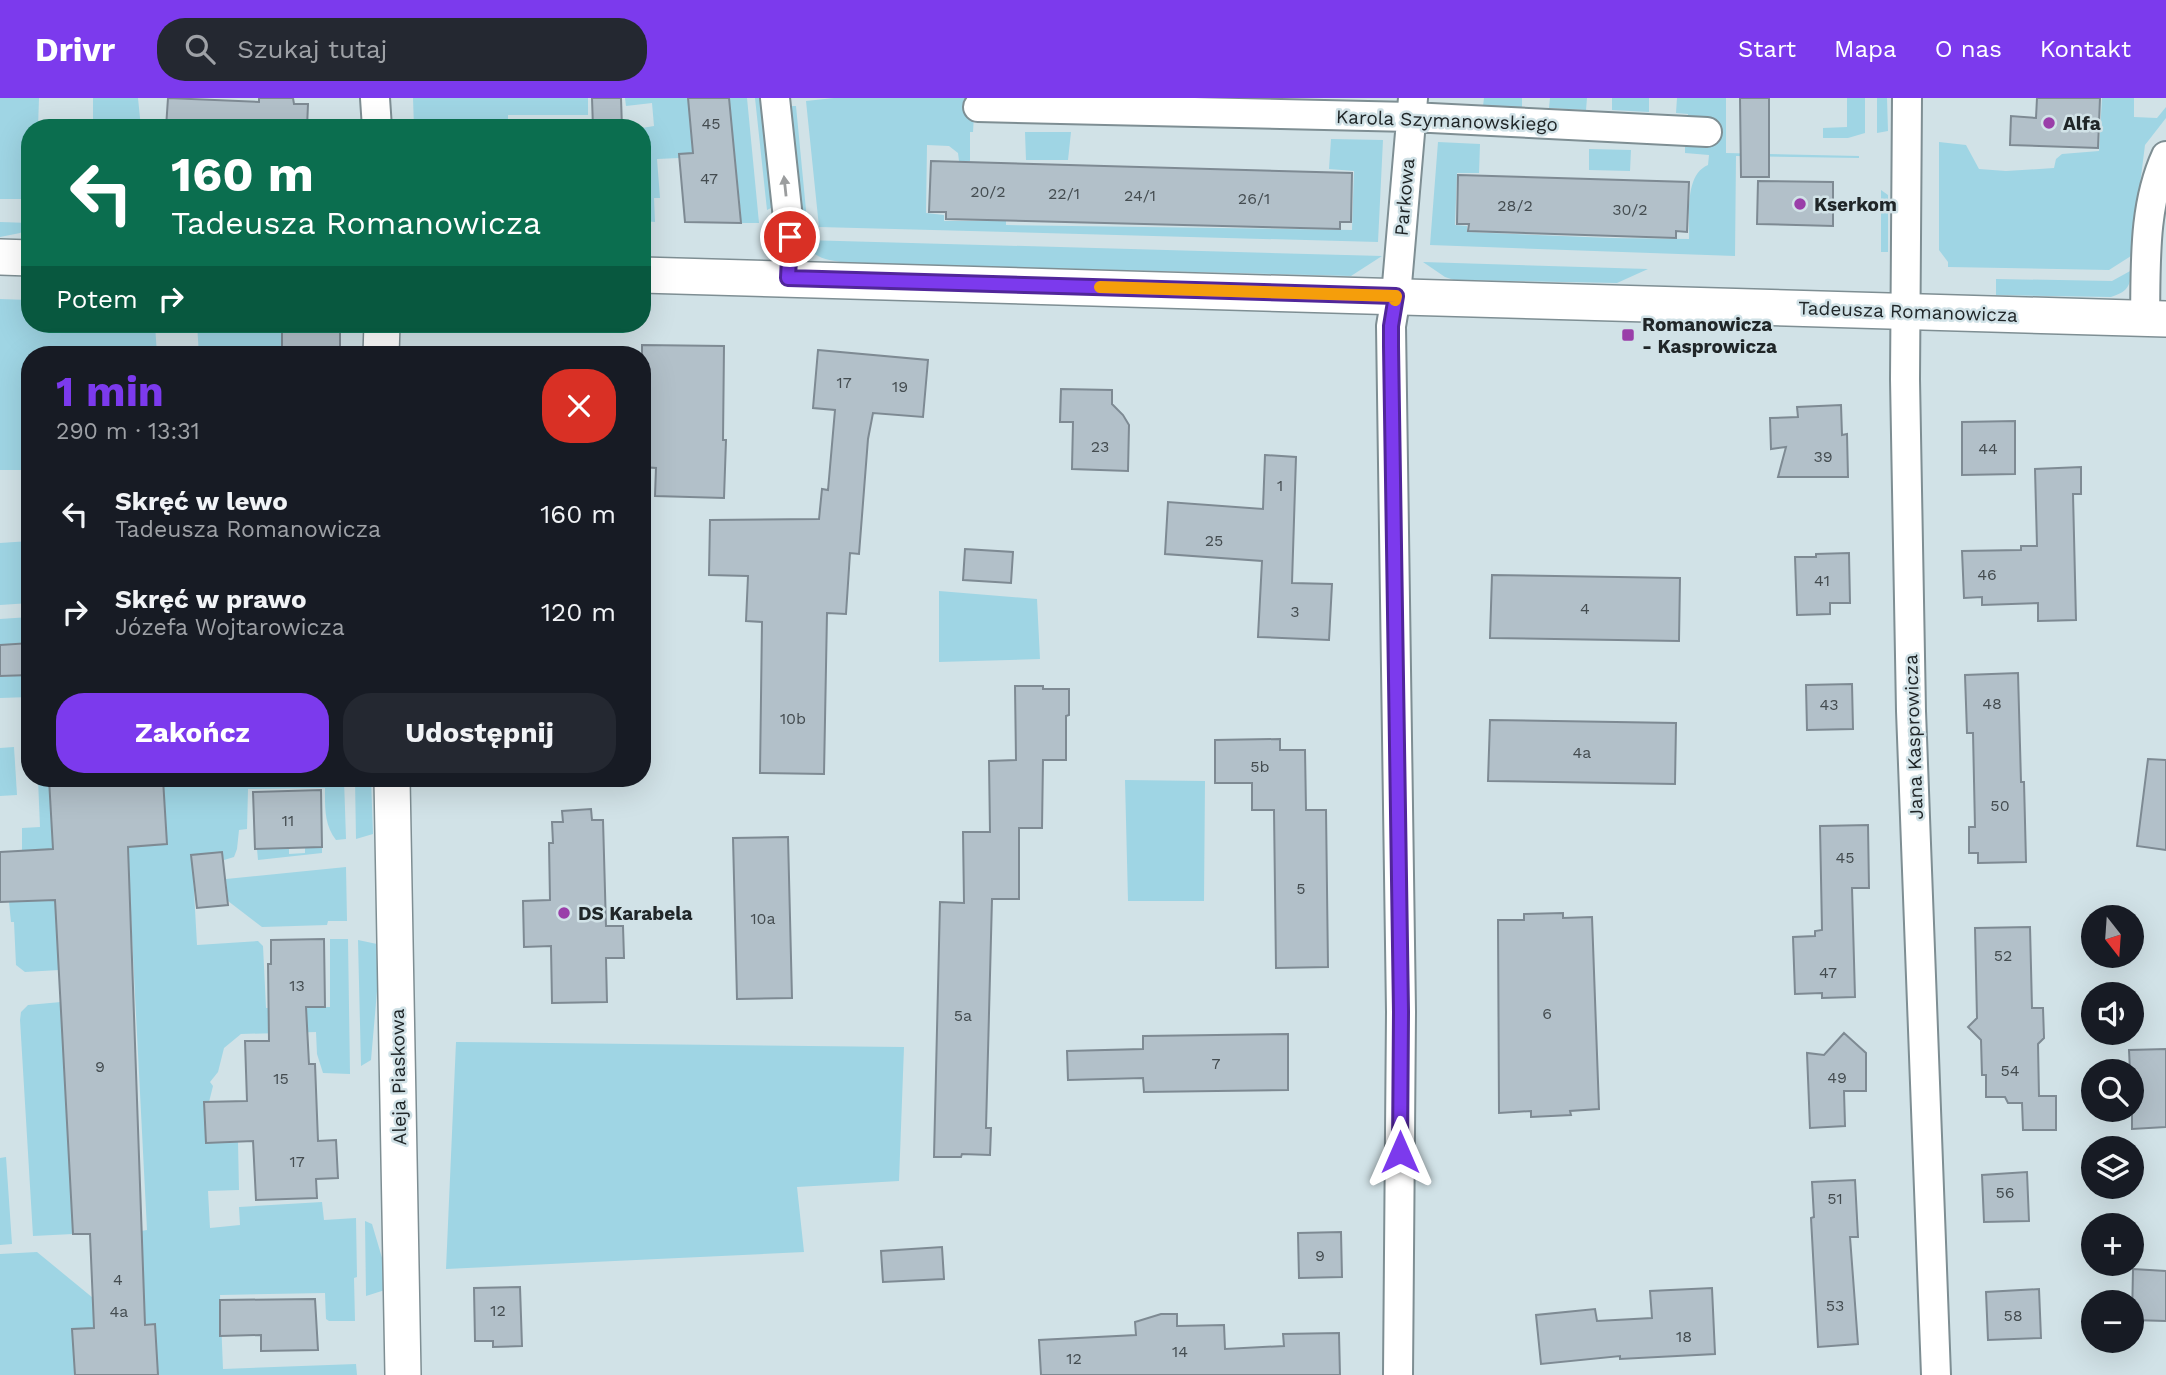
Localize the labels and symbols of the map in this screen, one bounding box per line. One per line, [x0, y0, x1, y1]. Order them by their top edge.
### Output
street label: Karola Szymanowskiego [1336, 105, 1558, 136]
place label: Alfa [2063, 112, 2101, 135]
house number: 45 [701, 114, 721, 133]
marker: Alfa [2041, 115, 2057, 131]
street label: Parkowa [1390, 157, 1419, 237]
house number: 47 [700, 169, 718, 188]
one-way arrow [779, 175, 790, 197]
house number: 20/2 [970, 182, 1006, 201]
house number: 22/1 [1048, 184, 1080, 203]
house number: 24/1 [1124, 186, 1156, 205]
house number: 26/1 [1238, 189, 1270, 208]
place label: Kserkom [1814, 193, 1897, 216]
house number: 28/2 [1497, 196, 1533, 215]
marker: Kserkom [1792, 196, 1808, 212]
house number: 30/2 [1612, 200, 1648, 219]
pin [760, 207, 820, 267]
street label: Tadeusza Romanowicza [1798, 296, 2018, 327]
place label: Romanowicza - Kasprowicza [1642, 313, 1777, 358]
marker: Romanowicza - Kasprowicza [1620, 327, 1636, 343]
house number: 17 [836, 373, 852, 392]
house number: 19 [892, 377, 908, 396]
house number: 23 [1091, 437, 1109, 456]
house number: 44 [1978, 439, 1998, 458]
house number: 39 [1813, 447, 1833, 466]
house number: 1 [1277, 476, 1283, 495]
house number: 25 [1205, 531, 1223, 550]
house number: 46 [1977, 565, 1997, 584]
house number: 41 [1814, 571, 1830, 590]
house number: 4 [1580, 599, 1590, 618]
house number: 3 [1290, 602, 1300, 621]
street label: Jana Kasprowicza [1899, 654, 1928, 820]
house number: 48 [1982, 694, 2002, 713]
house number: 43 [1819, 695, 1839, 714]
house number: 10b [780, 709, 806, 728]
house number: 4a [1573, 743, 1591, 762]
house number: 5b [1250, 757, 1270, 776]
house number: 50 [1990, 796, 2010, 815]
house number: 11 [282, 811, 294, 830]
house number: 45 [1835, 848, 1855, 867]
house number: 5 [1296, 879, 1306, 898]
place label: DS Karabela [578, 902, 693, 925]
marker: DS Karabela [556, 905, 572, 921]
north arrow [2081, 905, 2144, 968]
house number: 10a [750, 909, 776, 928]
house number: 52 [1994, 946, 2012, 965]
house number: 47 [1819, 963, 1837, 982]
house number: 13 [289, 976, 305, 995]
house number: 6 [1542, 1004, 1552, 1023]
house number: 5a [954, 1006, 972, 1025]
street label: Aleja Piaskowa [386, 1008, 411, 1145]
house number: 7 [1212, 1054, 1221, 1073]
house number: 9 [95, 1057, 105, 1076]
house number: 54 [2000, 1061, 2020, 1080]
house number: 49 [1827, 1068, 1847, 1087]
house number: 15 [273, 1069, 289, 1088]
position arrow [1363, 1115, 1437, 1189]
house number: 17 [289, 1152, 305, 1171]
house number: 56 [1995, 1183, 2015, 1202]
house number: 51 [1827, 1189, 1843, 1208]
house number: 9 [1315, 1246, 1325, 1265]
house number: 4 [113, 1270, 123, 1289]
house number: 53 [1826, 1296, 1844, 1315]
house number: 12 [490, 1301, 506, 1320]
house number: 4a [110, 1302, 128, 1321]
house number: 58 [2003, 1306, 2023, 1325]
house number: 18 [1676, 1327, 1692, 1346]
house number: 14 [1172, 1342, 1188, 1361]
house number: 12 [1066, 1349, 1082, 1368]

